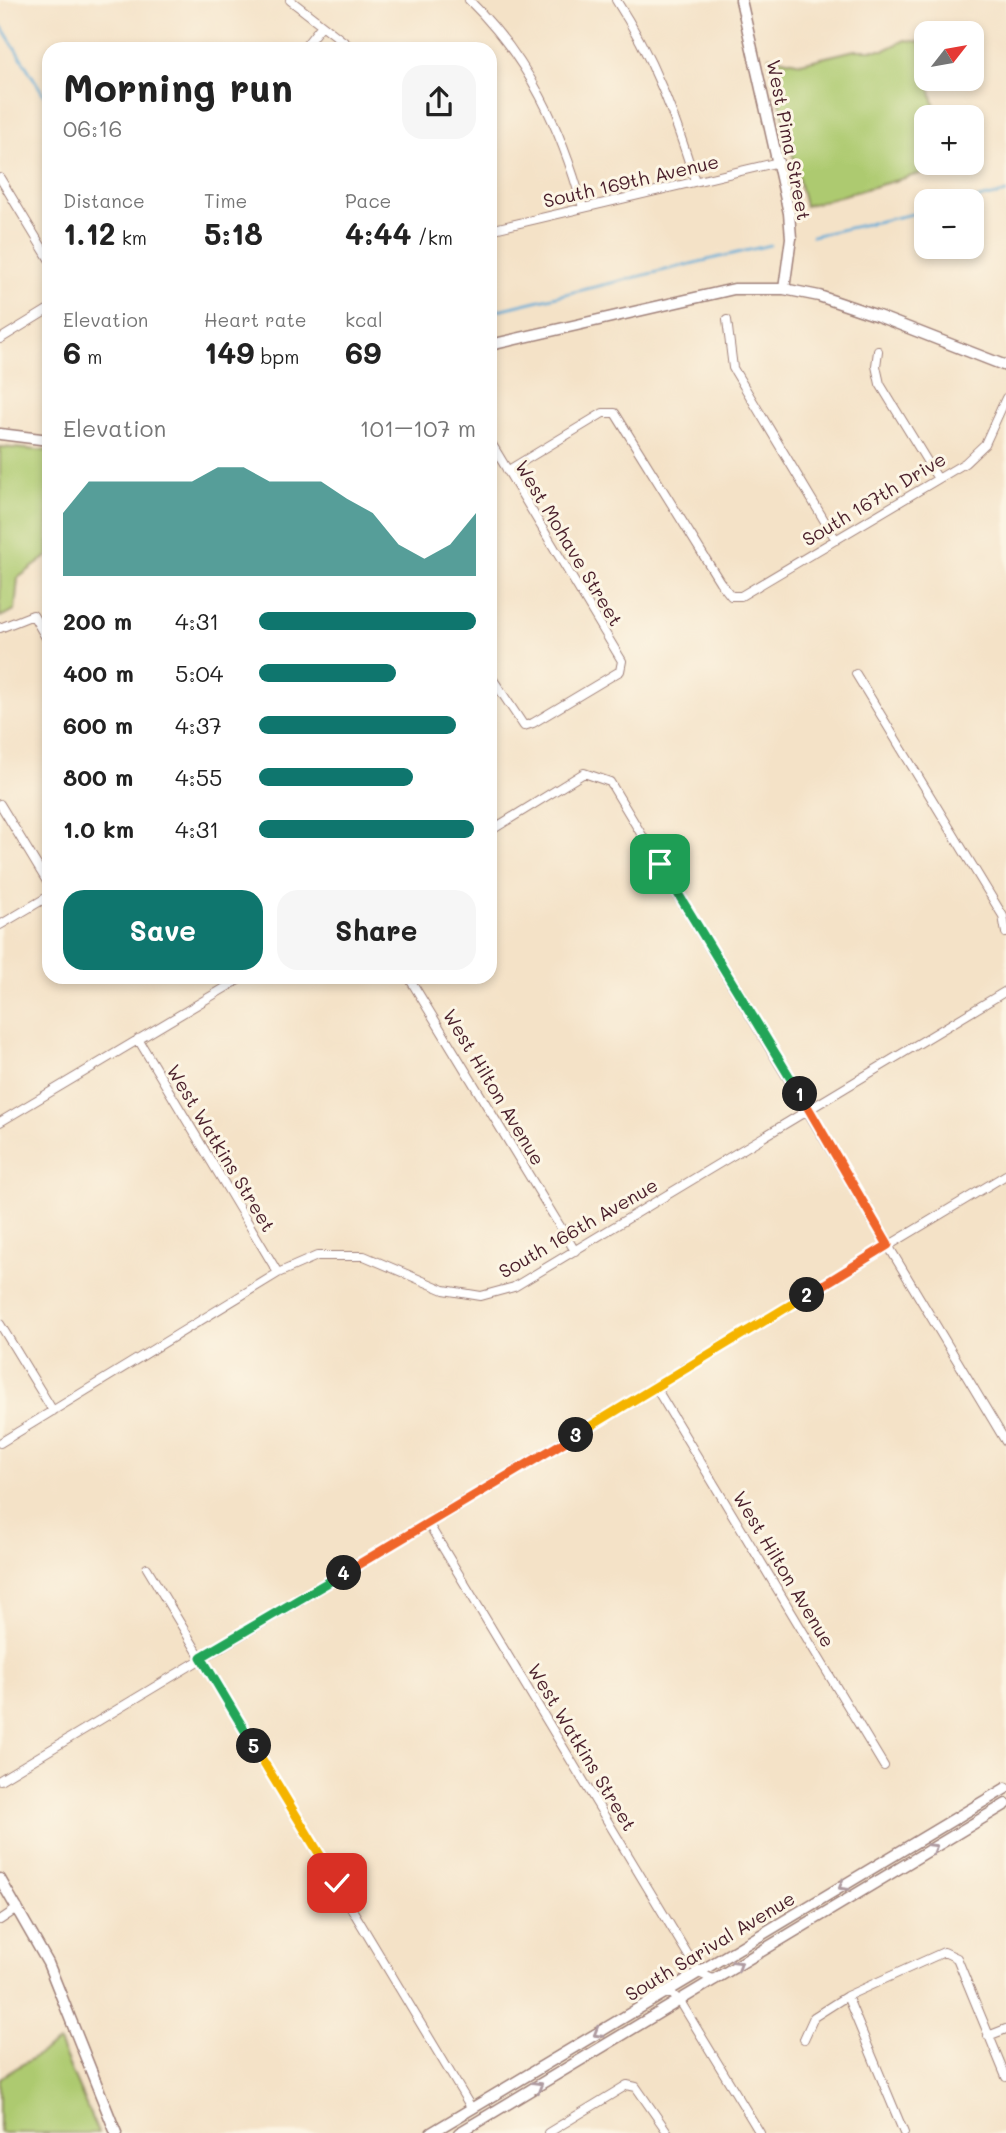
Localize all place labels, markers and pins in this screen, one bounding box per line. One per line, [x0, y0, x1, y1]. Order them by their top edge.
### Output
pin [630, 834, 690, 894]
pin: 1 [782, 1076, 818, 1112]
pin: 2 [790, 1278, 824, 1312]
pin: 3 [558, 1418, 594, 1452]
pin: 4 [326, 1556, 362, 1590]
pin: 5 [236, 1728, 272, 1764]
pin [307, 1853, 367, 1913]

